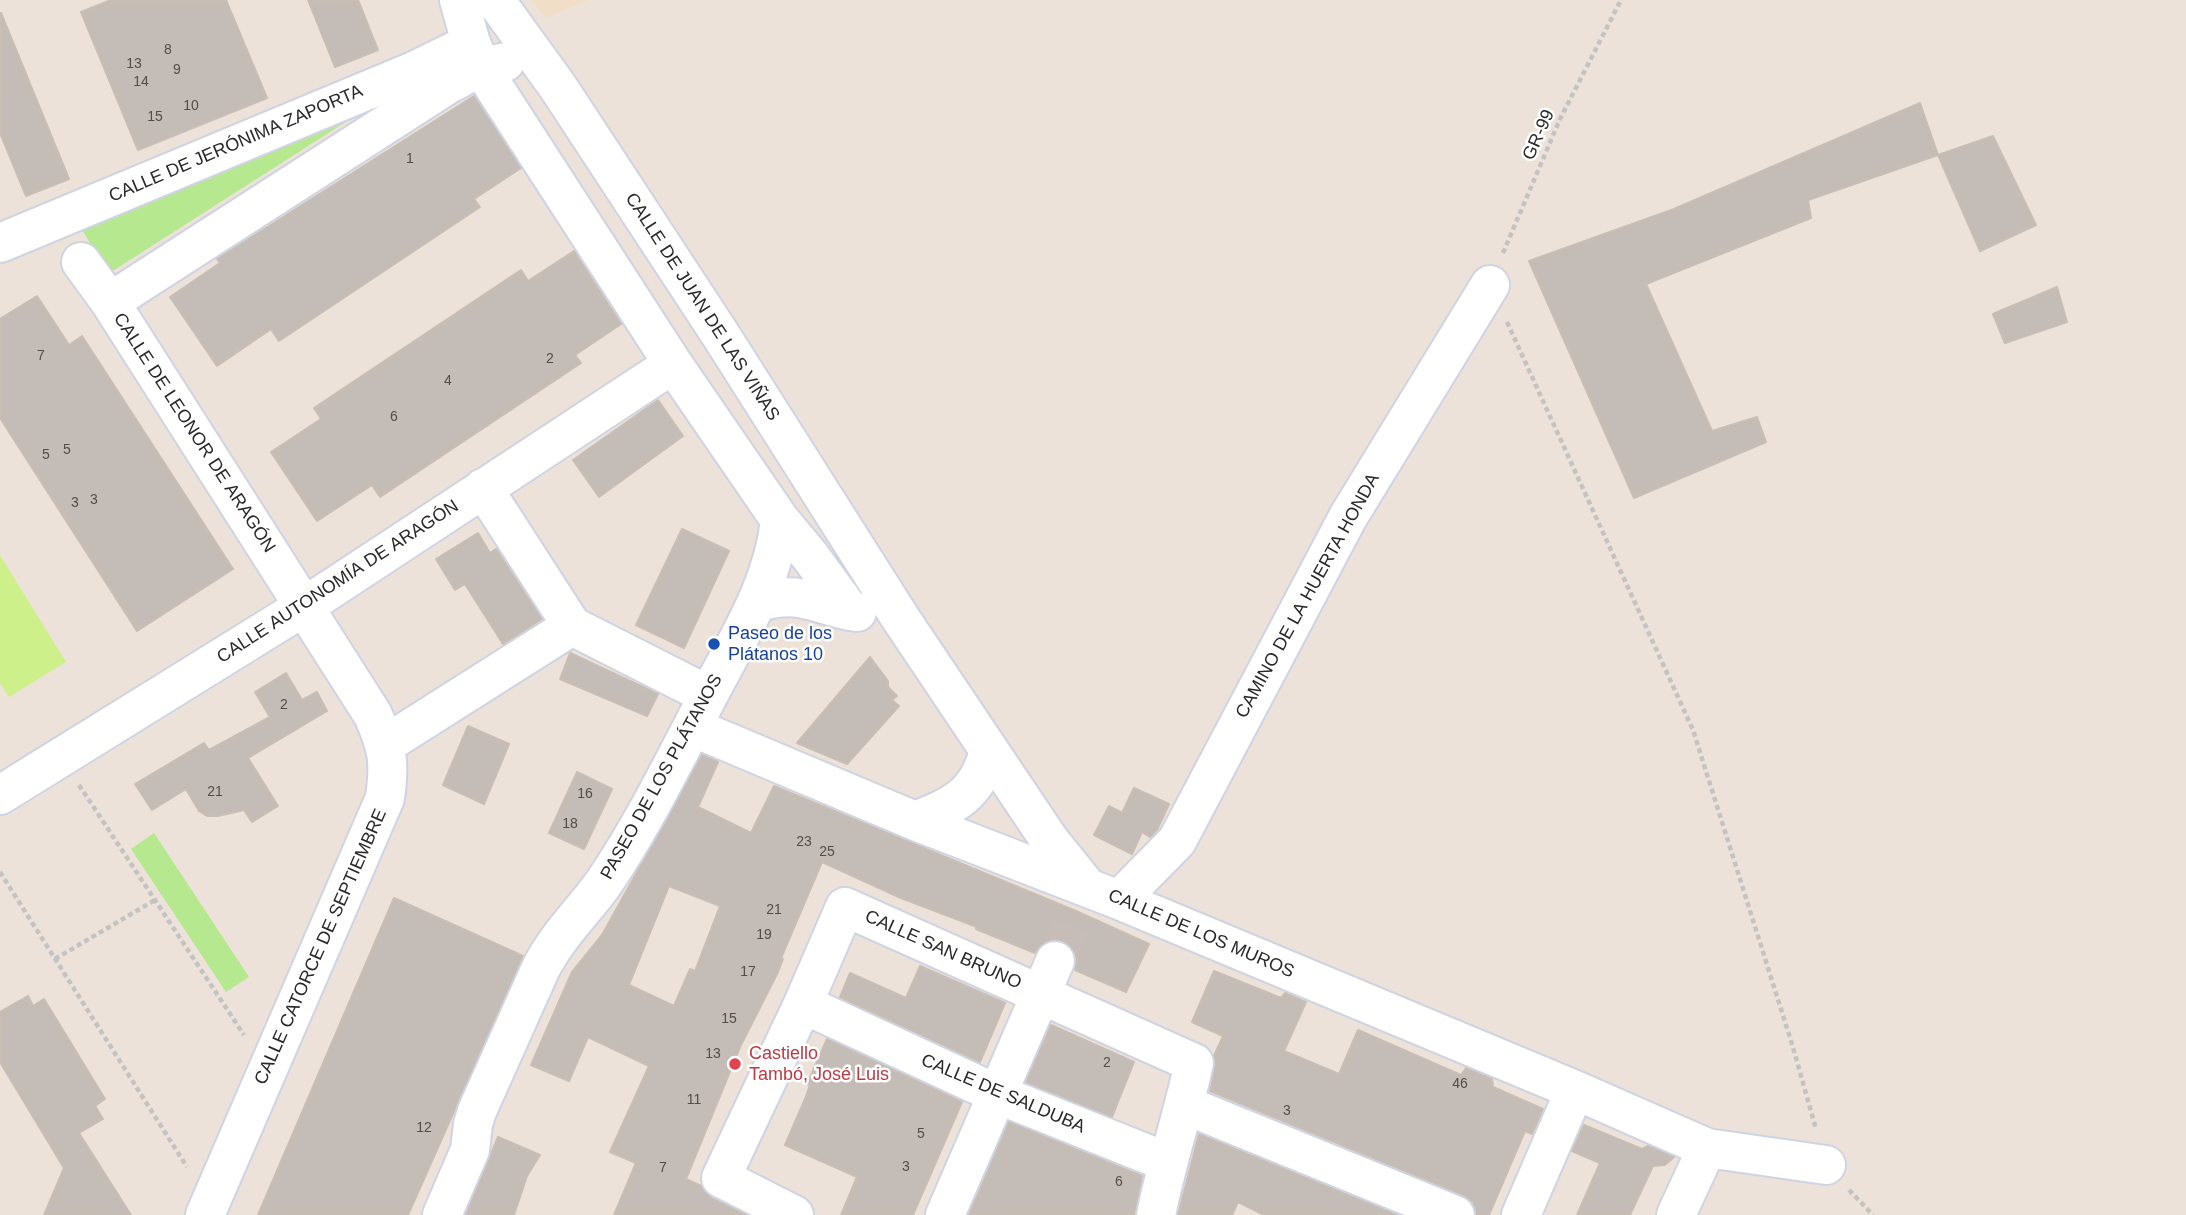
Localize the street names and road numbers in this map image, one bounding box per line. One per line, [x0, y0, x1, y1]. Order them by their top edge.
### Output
street label: CALLE DE JERÓNIMA ZAPORTA [106, 81, 366, 207]
street label: GR-99 [1518, 106, 1560, 164]
street label: CALLE DE JUAN DE LAS VIÑAS [620, 189, 784, 425]
street label: CALLE DE LEONOR DE ARAGÓN [108, 309, 280, 557]
street label: CAMINO DE LA HUERTA HONDA [1232, 470, 1384, 722]
street label: CALLE AUTONOMÍA DE ARAGÓN [213, 496, 463, 668]
street label: PASEO DE LOS PLÁTANOS [596, 671, 728, 883]
street label: CALLE CATORCE DE SEPTIEMBRE [250, 806, 392, 1088]
street label: CALLE DE LOS MUROS [1105, 885, 1297, 983]
street label: CALLE SAN BRUNO [861, 906, 1025, 994]
street label: CALLE DE SALDUBA [918, 1050, 1088, 1138]

